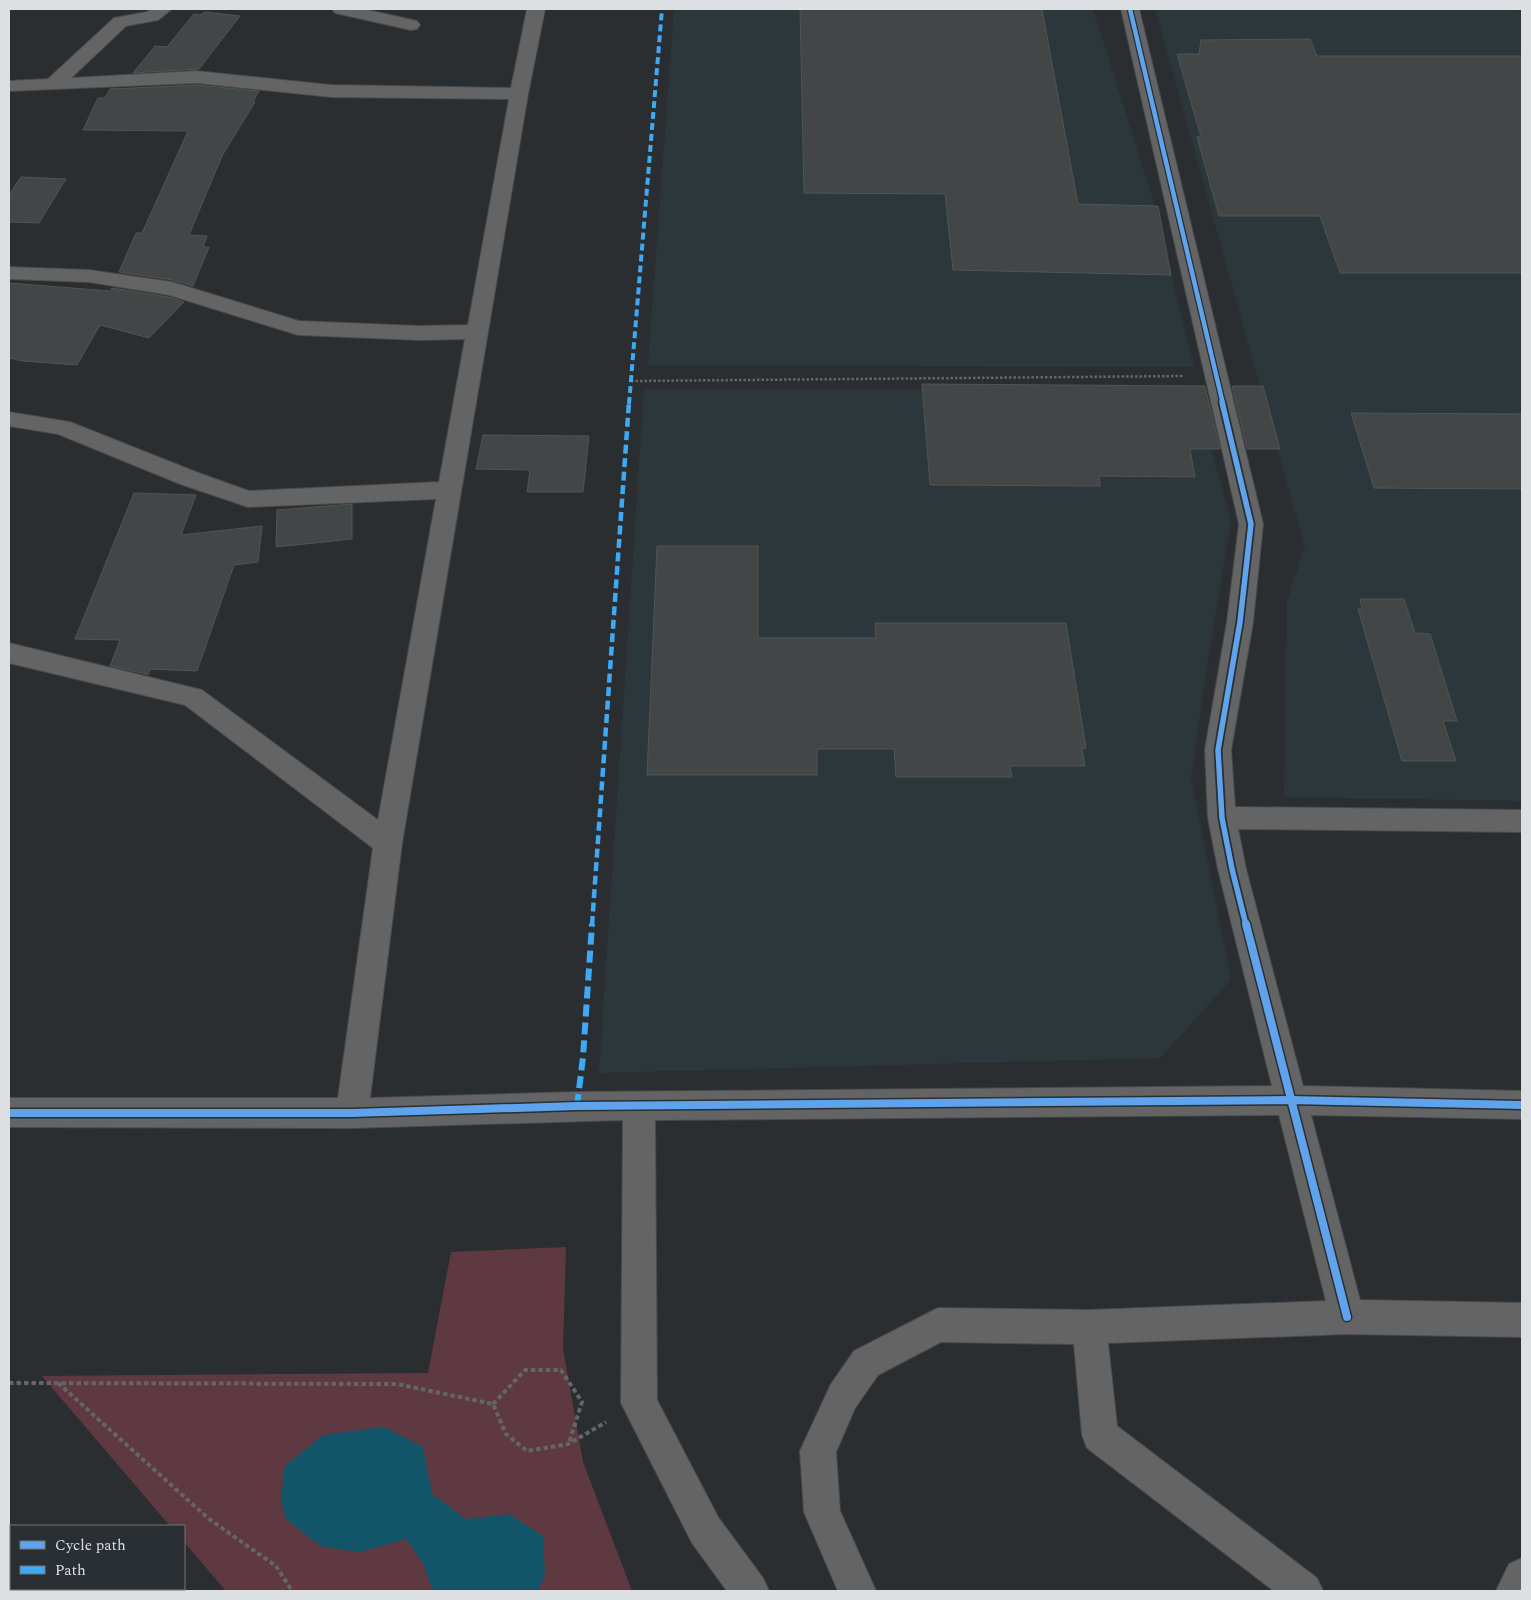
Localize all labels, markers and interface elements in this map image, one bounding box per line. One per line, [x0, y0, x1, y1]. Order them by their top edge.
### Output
legend [10, 1525, 185, 1590]
text: Cycle path [55, 1534, 126, 1557]
text: Path [55, 1559, 86, 1582]

